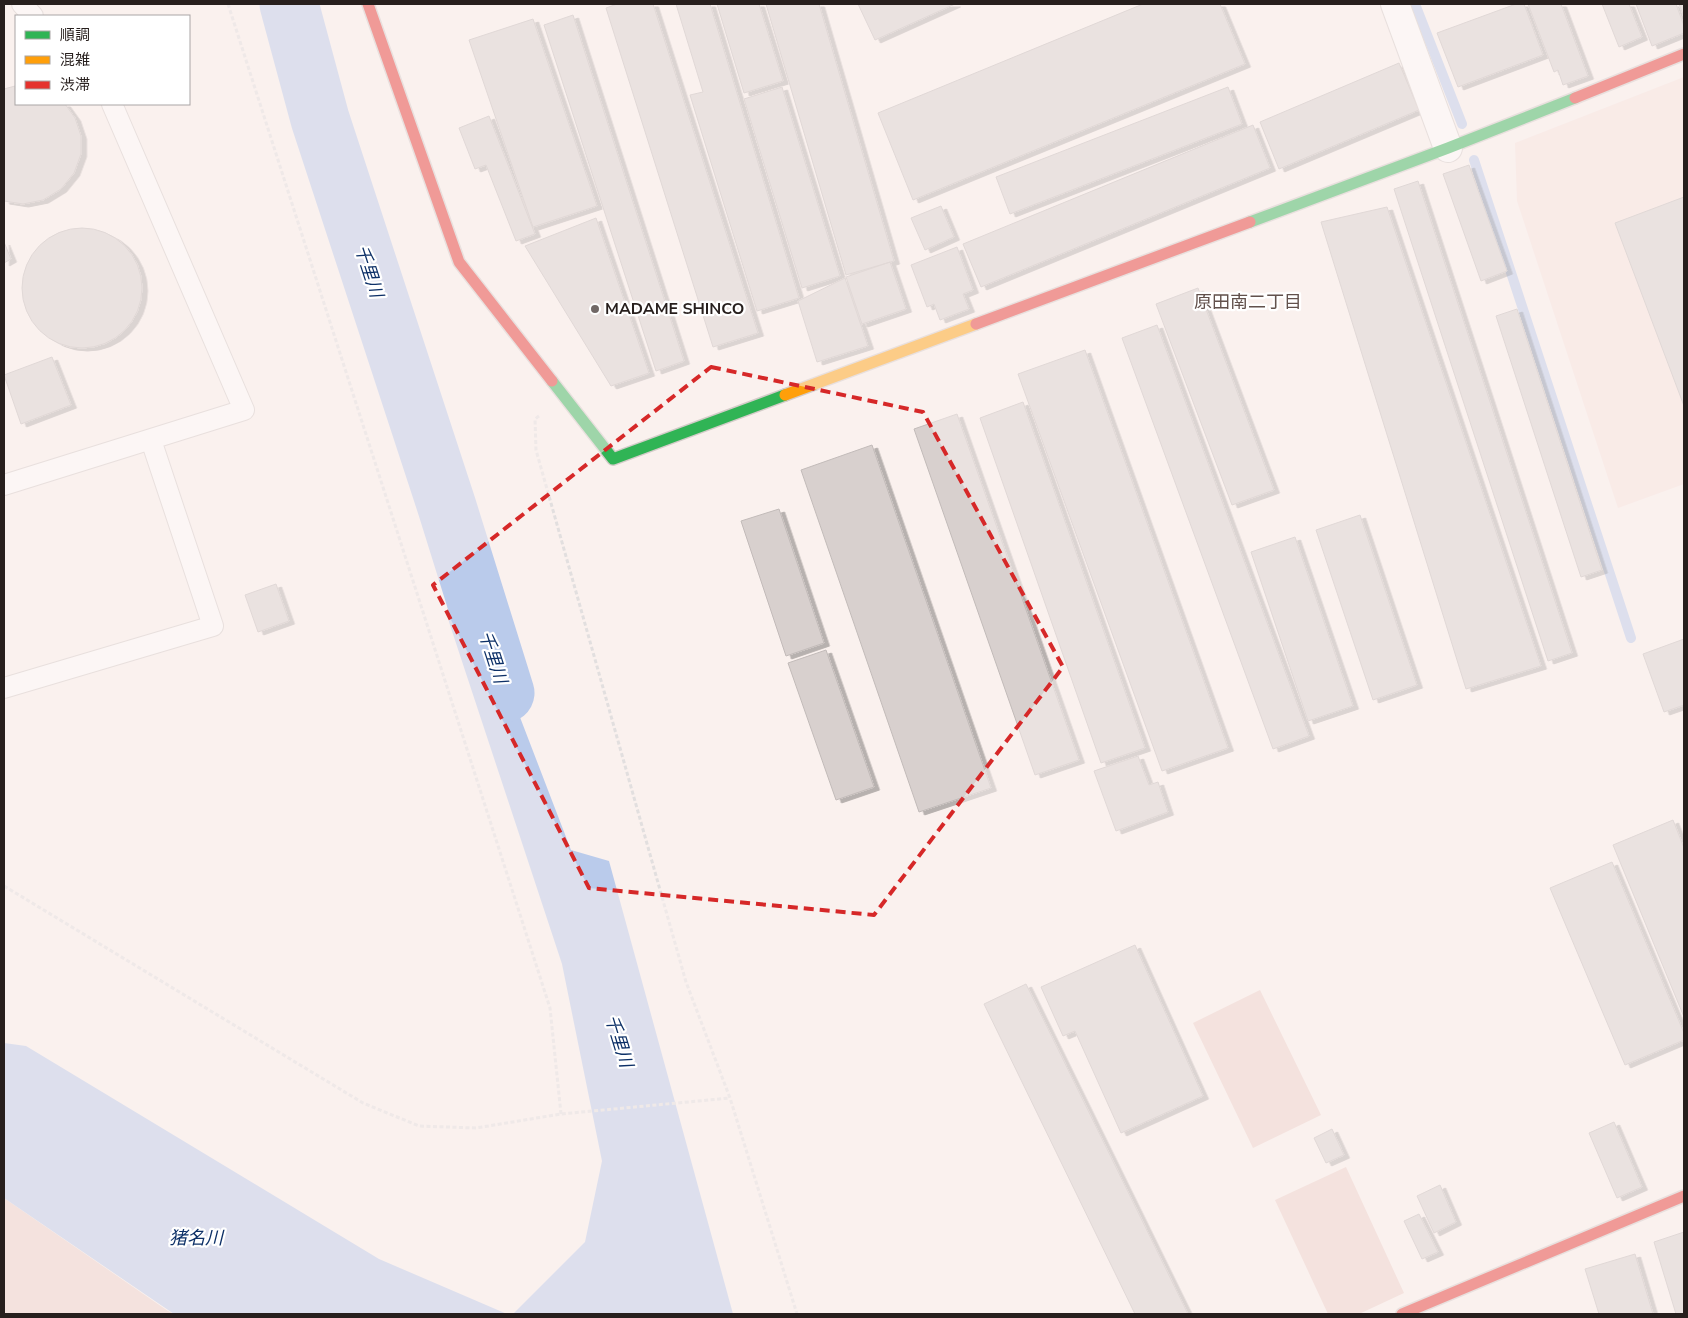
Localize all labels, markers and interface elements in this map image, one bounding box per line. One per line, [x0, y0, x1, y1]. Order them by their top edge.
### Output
legend [15, 15, 190, 105]
text: 順調 [60, 25, 90, 45]
text: 混雑 [60, 50, 90, 70]
text: 渋滞 [60, 75, 90, 95]
water label: 千里川 [349, 242, 389, 302]
district label: 原田南二丁目 [1194, 290, 1302, 314]
place label: MADAME SHINCO [605, 298, 744, 320]
marker: MADAME SHINCO [589, 303, 601, 315]
water label: 千里川 [473, 628, 513, 688]
water label: 千里川 [600, 1012, 639, 1072]
water label: 猪名川 [169, 1226, 225, 1250]

